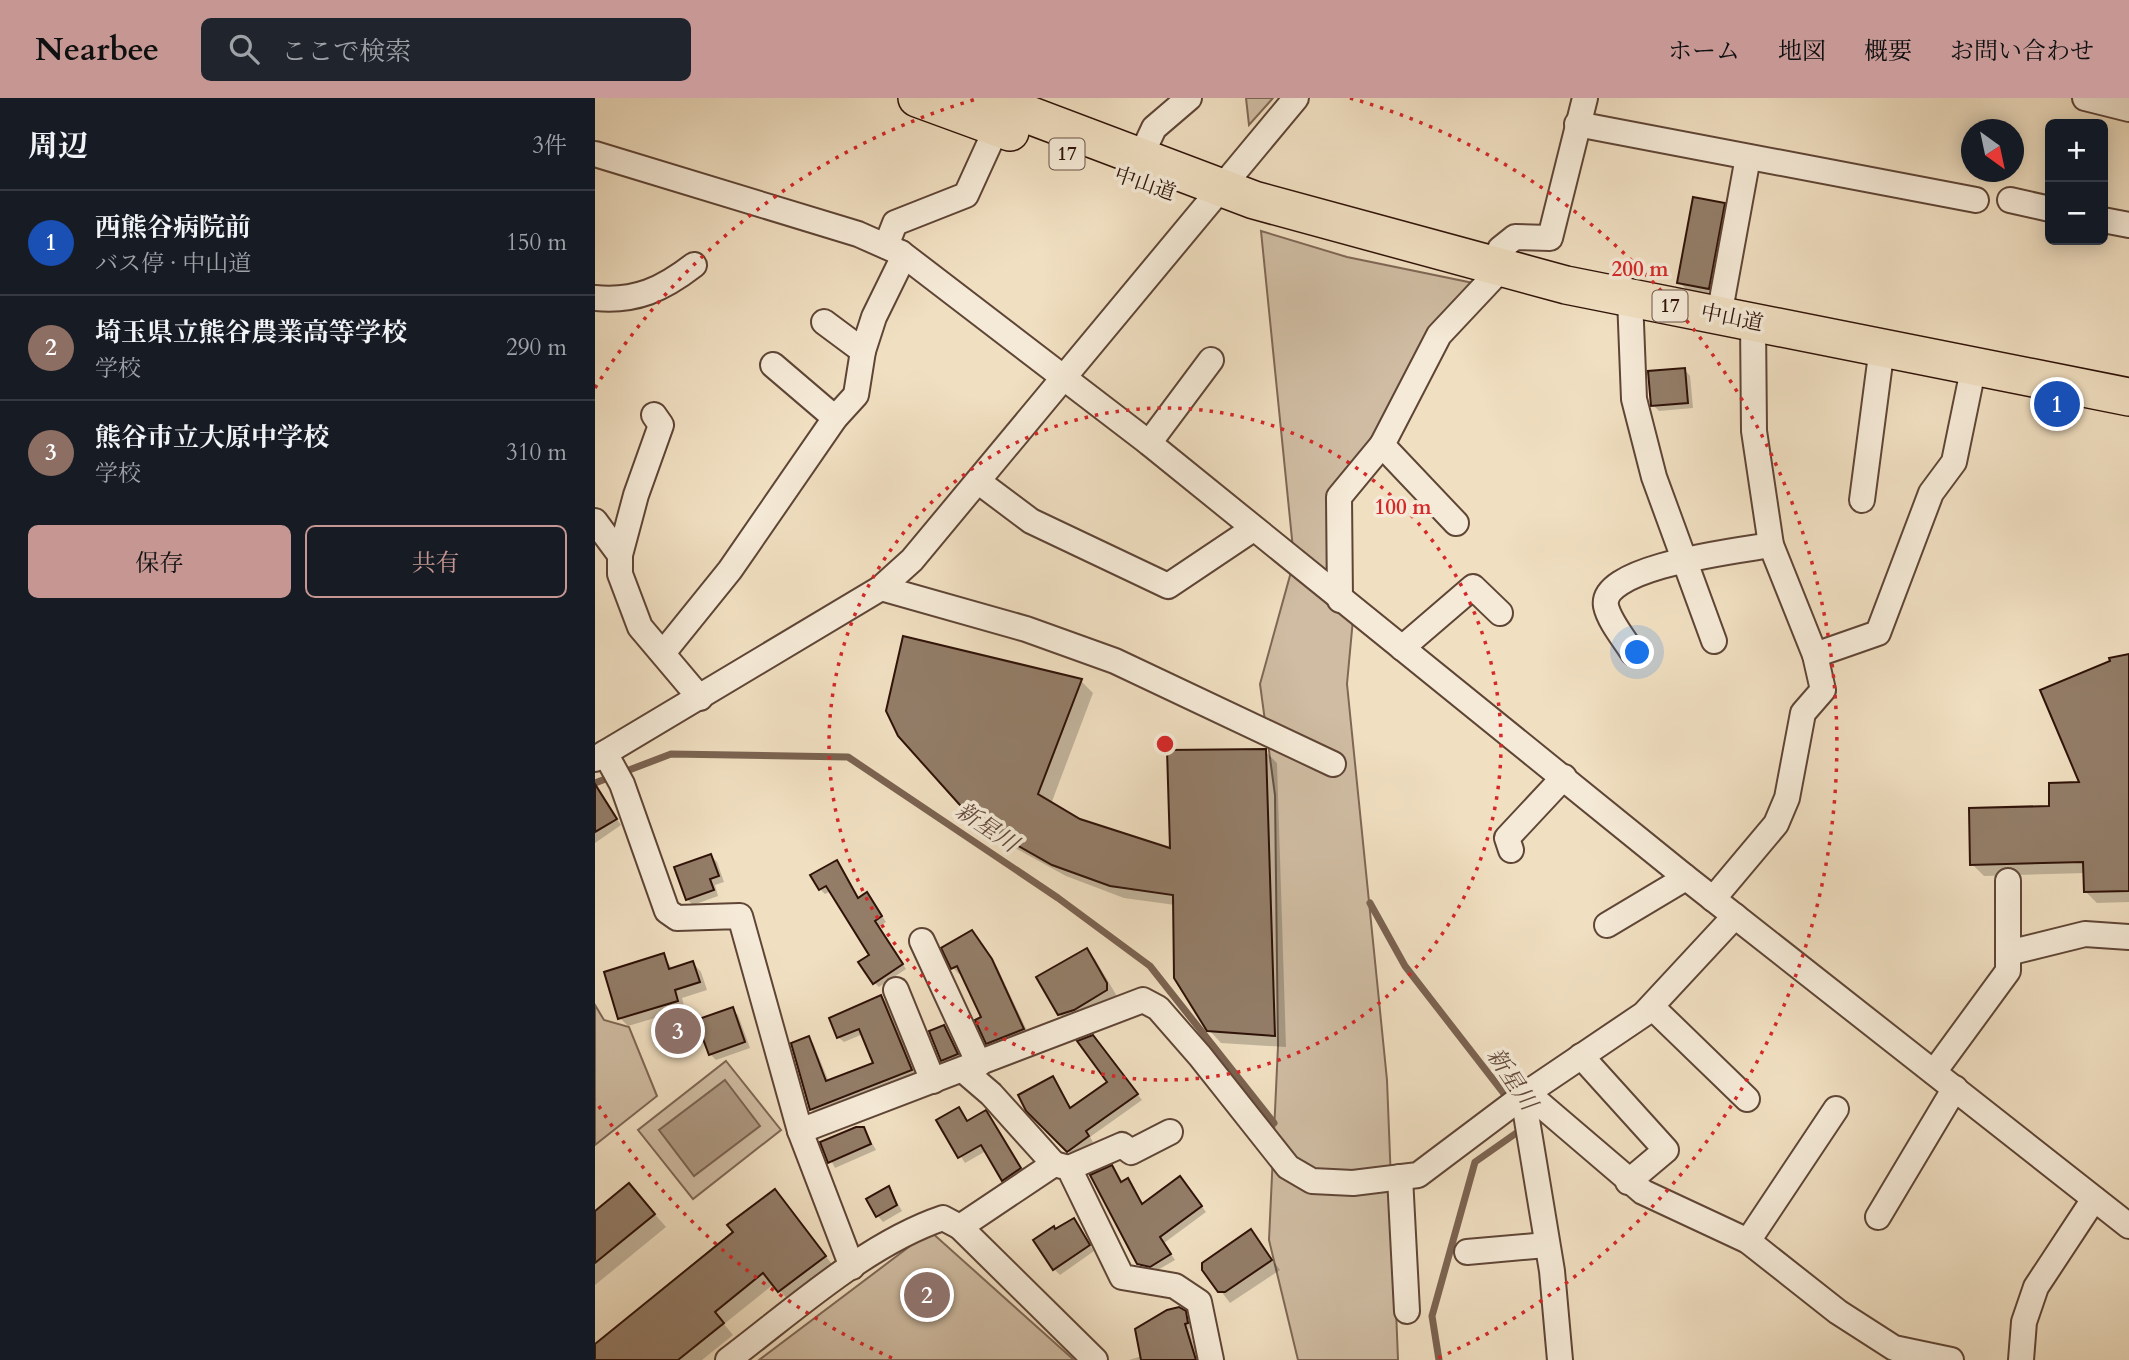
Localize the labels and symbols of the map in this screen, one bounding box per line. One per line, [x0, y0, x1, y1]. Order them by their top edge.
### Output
north arrow [1961, 119, 2024, 182]
road number: 17 [1049, 138, 1085, 170]
street label: 中山道 [1110, 160, 1180, 208]
text: 200 m [1611, 255, 1669, 284]
road number: 17 [1653, 290, 1687, 322]
street label: 中山道 [1698, 298, 1766, 338]
pin: 1 [2034, 378, 2080, 430]
text: 100 m [1374, 493, 1432, 522]
your location [1620, 635, 1654, 669]
centre of rings [1153, 732, 1177, 756]
water label: 新星川 [950, 795, 1027, 861]
pin: 3 [655, 1005, 701, 1057]
water label: 新星川 [1480, 1042, 1546, 1119]
pin: 2 [904, 1269, 950, 1321]

